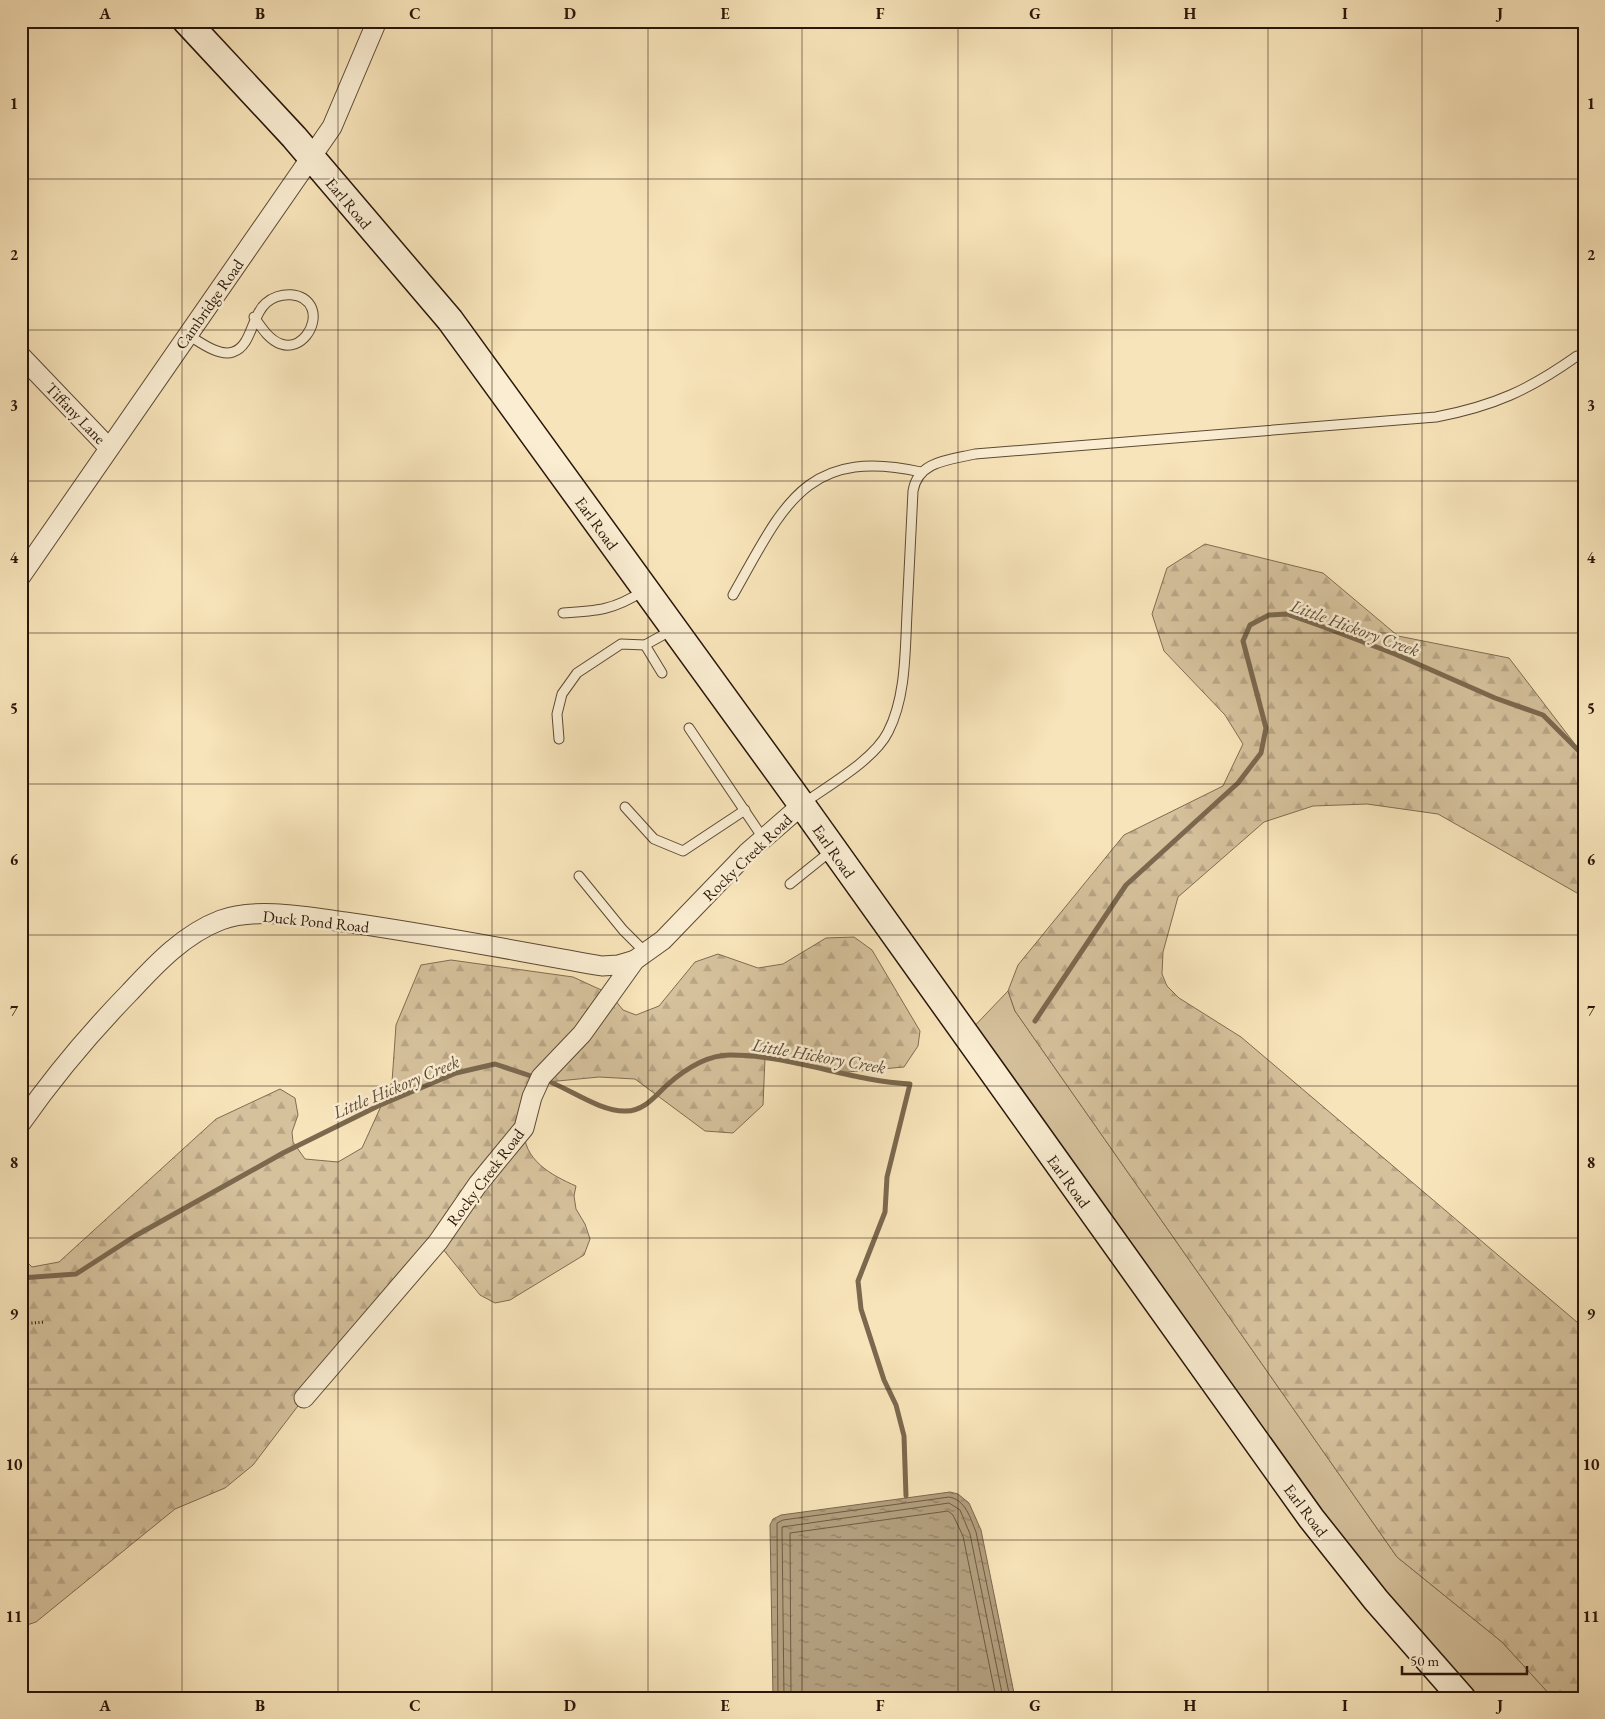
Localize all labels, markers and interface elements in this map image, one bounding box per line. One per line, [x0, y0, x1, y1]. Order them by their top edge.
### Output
text: A [98, 3, 111, 24]
text: B [255, 3, 265, 24]
text: C [409, 3, 421, 24]
text: D [564, 3, 576, 24]
text: E [720, 3, 730, 24]
text: F [876, 3, 885, 24]
text: G [1029, 3, 1041, 24]
text: H [1184, 3, 1197, 24]
text: I [1342, 3, 1348, 24]
text: J [1495, 3, 1503, 24]
text: 1 [10, 93, 18, 114]
text: 1 [1587, 93, 1595, 114]
street label: Earl Road [321, 173, 377, 234]
text: 2 [10, 244, 19, 265]
text: 2 [1587, 244, 1596, 265]
street label: Cambridge Road [170, 254, 249, 354]
street label: Tiffany Lane [41, 378, 110, 449]
text: 3 [10, 395, 18, 416]
text: 3 [1587, 395, 1595, 416]
street label: Earl Road [570, 492, 624, 555]
text: 4 [10, 547, 19, 568]
text: 4 [1587, 547, 1596, 568]
water label: Little Hickory Creek [1286, 593, 1423, 662]
text: 5 [10, 698, 18, 719]
text: 5 [1587, 698, 1595, 719]
street label: Rocky Creek Road [698, 809, 797, 905]
street label: Earl Road [808, 820, 860, 883]
text: 6 [10, 849, 19, 870]
text: 6 [1587, 849, 1596, 870]
street label: Duck Pond Road [262, 905, 371, 938]
text: 7 [10, 1000, 19, 1021]
text: 7 [1587, 1000, 1596, 1021]
water label: Little Hickory Creek [749, 1032, 888, 1080]
water label: Little Hickory Creek [328, 1049, 463, 1125]
street label: Rocky Creek Road [442, 1124, 529, 1230]
street label: Earl Road [1042, 1150, 1096, 1213]
text: 8 [10, 1152, 18, 1173]
text: 8 [1587, 1152, 1595, 1173]
text: 9 [10, 1303, 19, 1324]
text: 9 [1587, 1303, 1596, 1324]
text: 10 [6, 1454, 23, 1475]
text: 10 [1583, 1454, 1600, 1475]
street label: Earl Road [1279, 1480, 1333, 1542]
text: 11 [6, 1606, 22, 1627]
text: 11 [1583, 1606, 1599, 1627]
scale bar [1402, 1644, 1528, 1676]
text: 50 m [1410, 1651, 1439, 1670]
text: A [98, 1695, 111, 1716]
text: B [255, 1695, 265, 1716]
text: C [409, 1695, 421, 1716]
text: D [564, 1695, 576, 1716]
text: E [720, 1695, 730, 1716]
text: F [876, 1695, 885, 1716]
text: G [1029, 1695, 1041, 1716]
text: H [1184, 1695, 1197, 1716]
text: I [1342, 1695, 1348, 1716]
text: J [1495, 1695, 1503, 1716]

